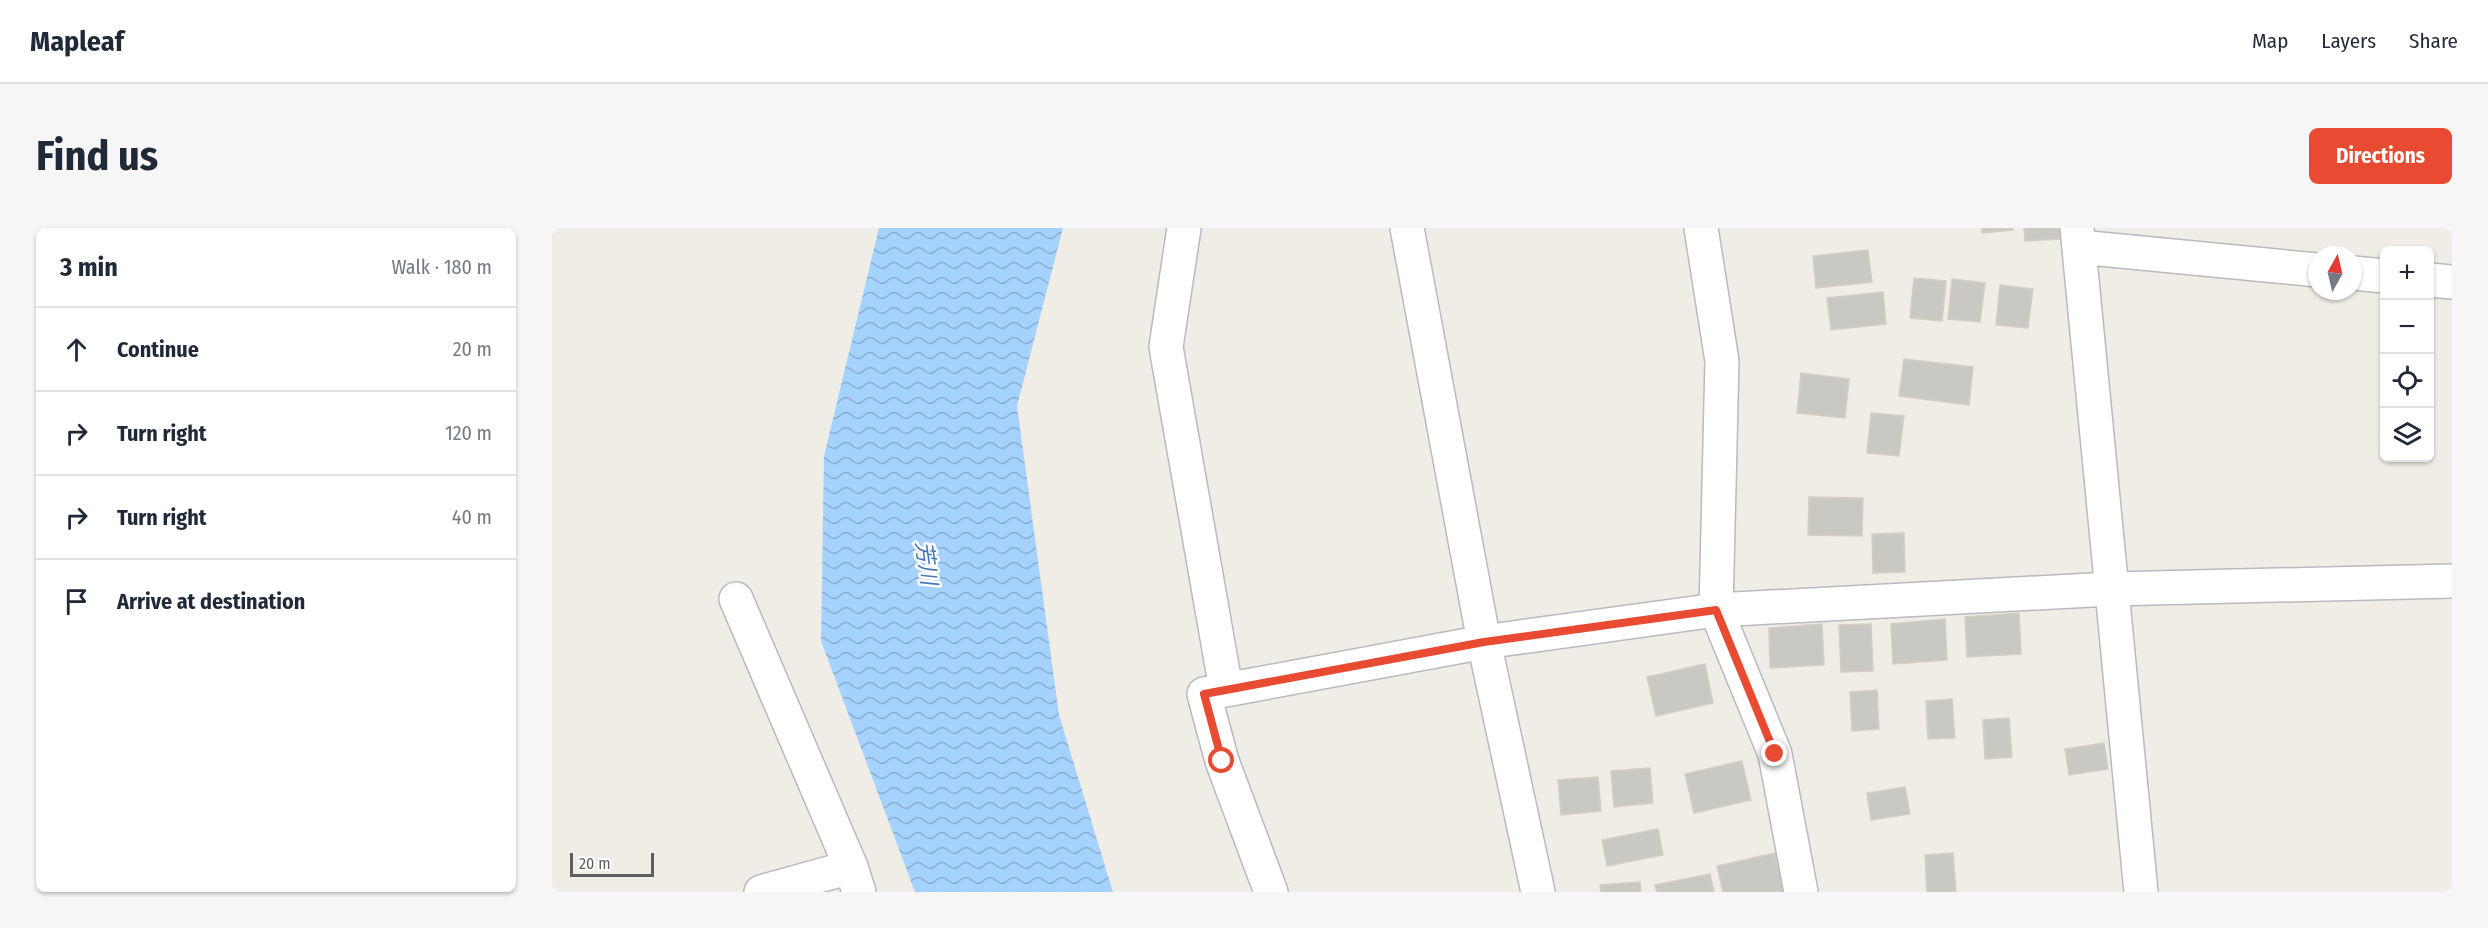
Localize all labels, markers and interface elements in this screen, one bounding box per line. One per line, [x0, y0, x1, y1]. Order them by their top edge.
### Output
text: Mapleaf [30, 25, 124, 58]
text: Map [2252, 28, 2288, 54]
text: Layers [2321, 28, 2376, 54]
text: Share [2409, 28, 2458, 54]
button: Directions [2309, 128, 2452, 184]
text: Find us [36, 131, 158, 181]
north arrow [2308, 246, 2362, 300]
map controls [2380, 246, 2434, 462]
button: + [2380, 246, 2434, 300]
text: 3 min [60, 252, 118, 283]
text: Walk · 180 m [391, 255, 492, 279]
button: − [2380, 300, 2434, 354]
icon: ahead [60, 333, 93, 366]
text: Continue [117, 336, 199, 363]
text: 20 m [453, 337, 492, 361]
button: locate [2380, 354, 2434, 408]
button: layers [2380, 408, 2434, 462]
icon: right [60, 417, 93, 450]
text: Turn right [117, 420, 206, 447]
text: 120 m [445, 421, 492, 445]
icon: right [60, 501, 93, 534]
text: Turn right [117, 504, 206, 531]
text: 40 m [452, 505, 492, 529]
water label: 芳川 [910, 539, 943, 589]
icon: arrive [60, 585, 93, 618]
text: Arrive at destination [117, 588, 305, 615]
route end [1761, 740, 1787, 766]
route start [1208, 747, 1234, 773]
scale bar [570, 850, 654, 878]
text: 20 m [579, 854, 610, 873]

